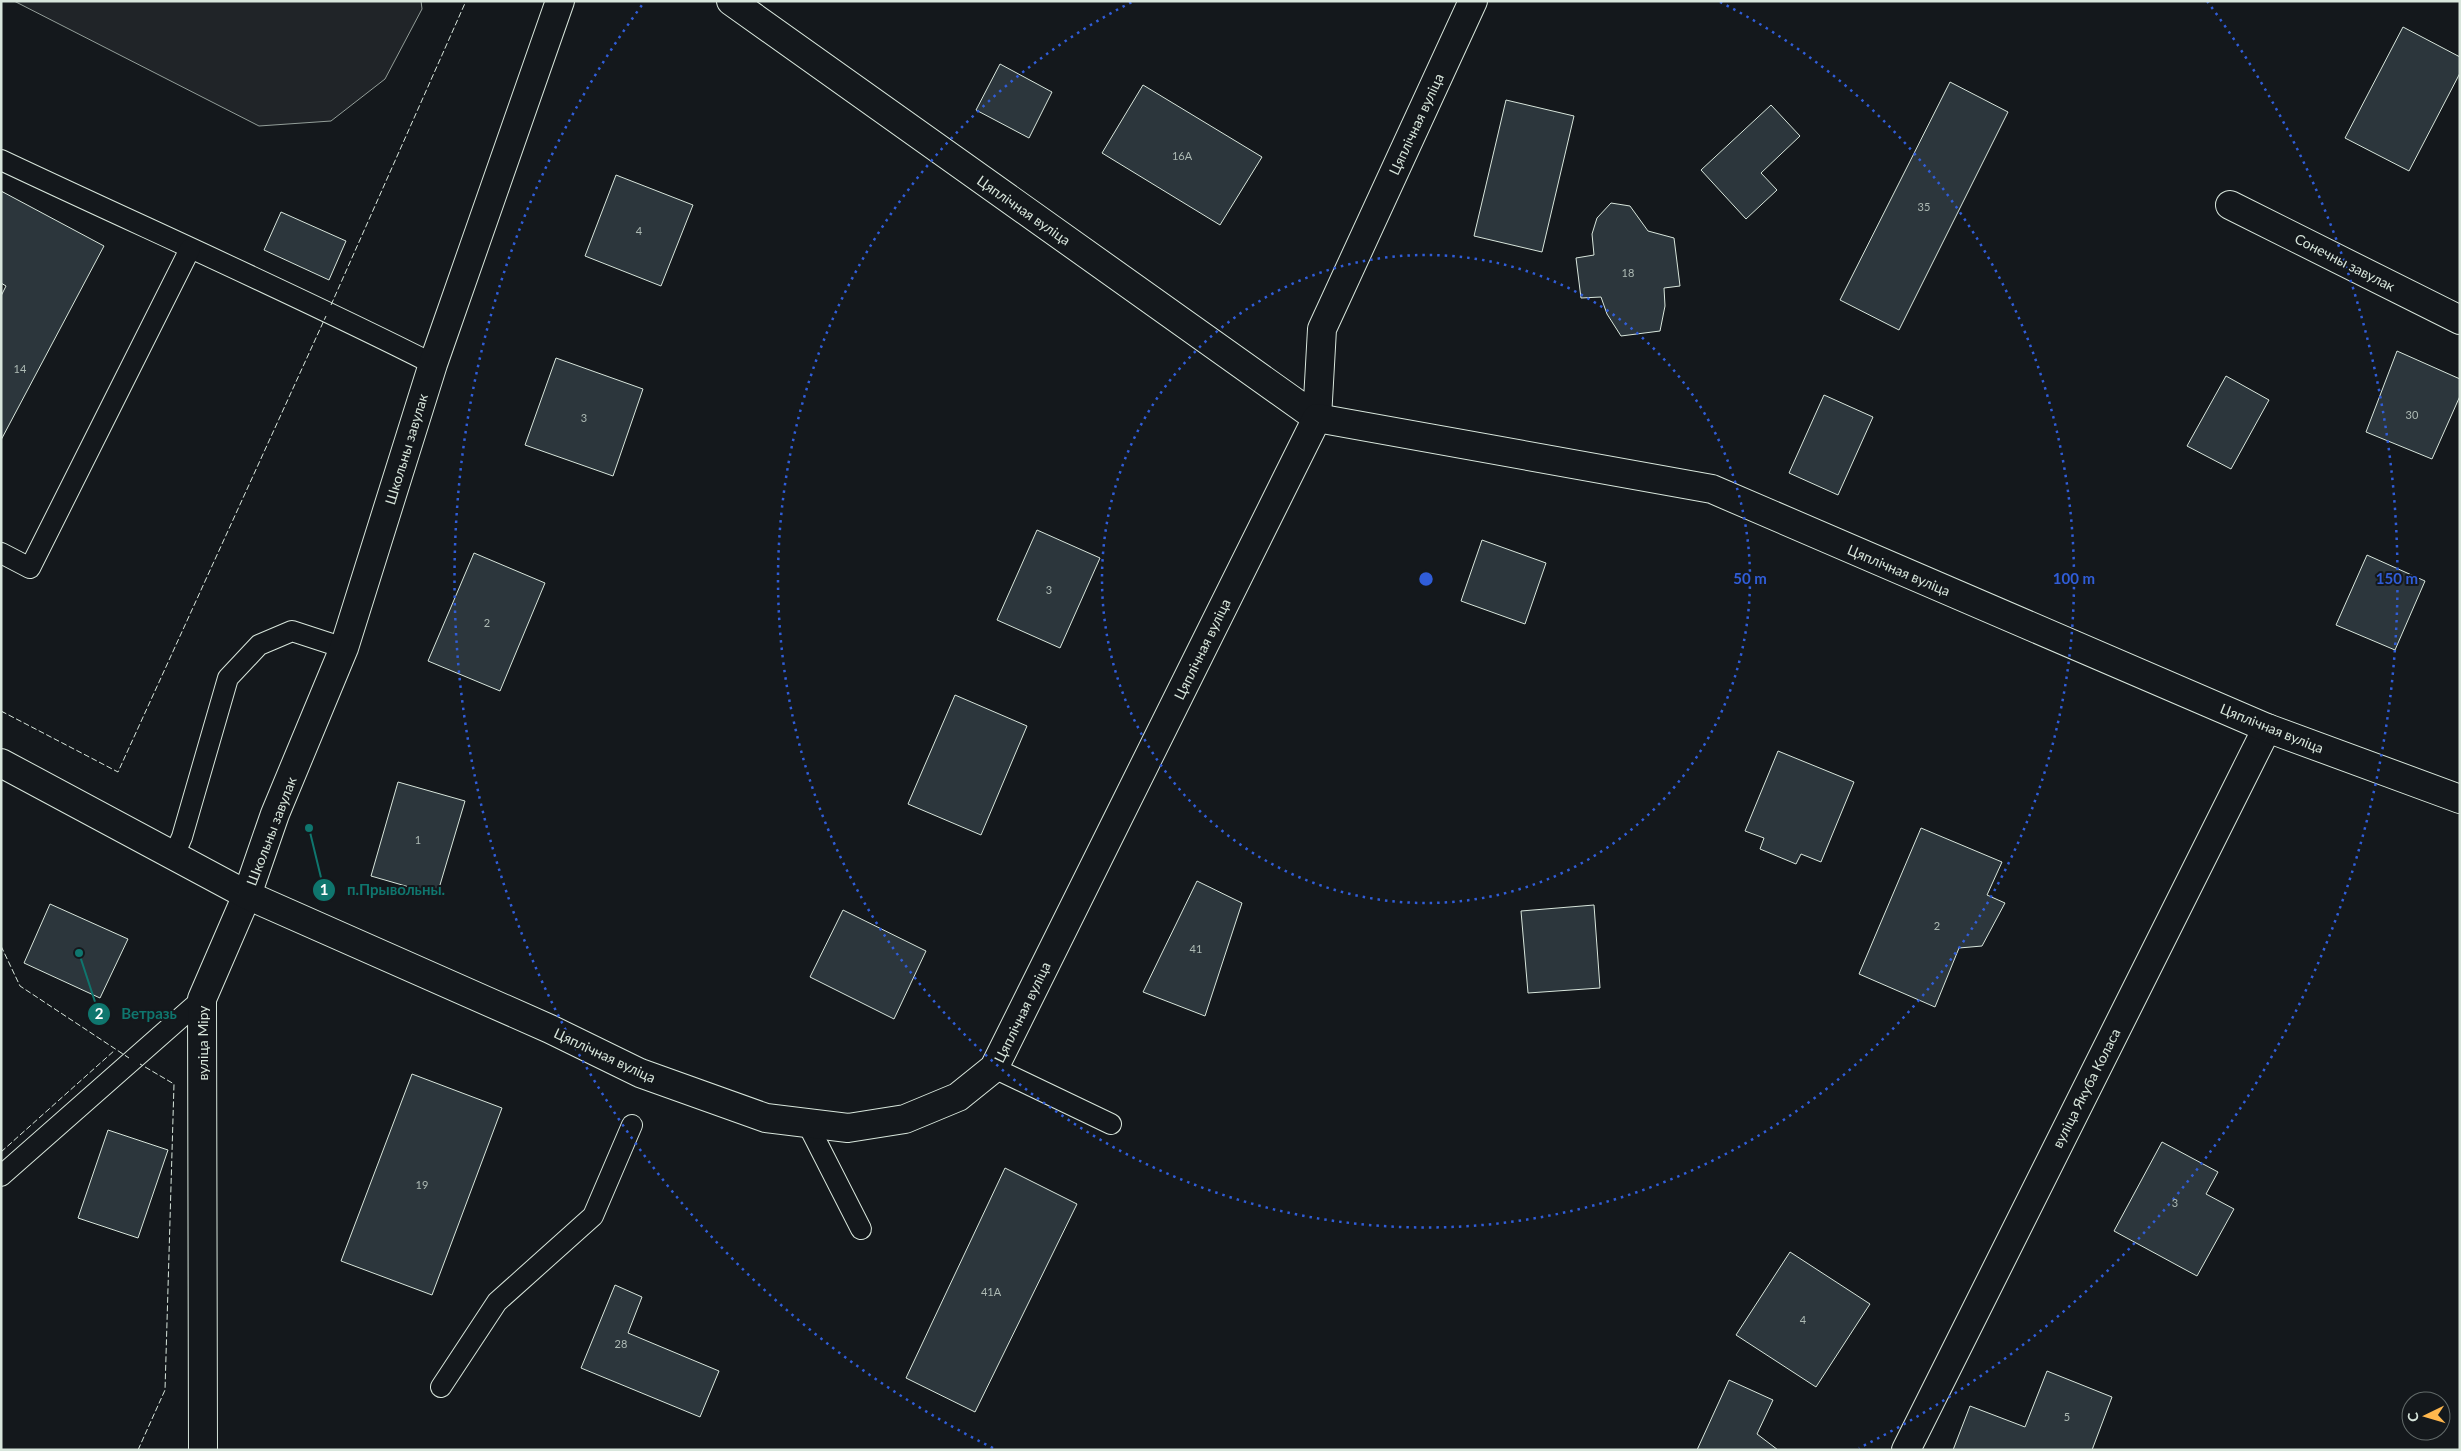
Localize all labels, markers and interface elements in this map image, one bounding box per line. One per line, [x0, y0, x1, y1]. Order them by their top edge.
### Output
street label: Цяплічная вуліца [1385, 70, 1447, 177]
house number: 16А [1172, 149, 1193, 162]
street label: Цяплічная вуліца [974, 171, 1074, 249]
house number: 35 [1918, 200, 1930, 213]
house number: 4 [636, 224, 643, 237]
street label: Сонечны завулак [2292, 229, 2399, 295]
house number: 18 [1622, 266, 1634, 279]
house number: 14 [14, 362, 27, 375]
street label: Школьны завулак [381, 391, 431, 507]
house number: 30 [2406, 408, 2419, 421]
house number: 3 [581, 411, 587, 424]
street label: Цяплічная вуліца [1845, 541, 1953, 599]
text: 50 m [1733, 569, 1767, 587]
text: 100 m [2053, 569, 2095, 587]
text: 150 m [2376, 569, 2418, 587]
centre of rings [1417, 570, 1435, 588]
house number: 3 [1046, 583, 1052, 596]
street label: Цяплічная вуліца [1170, 596, 1234, 702]
house number: 2 [484, 616, 490, 629]
street label: Цяплічная вуліца [2218, 699, 2326, 757]
street label: Школьны завулак [242, 774, 300, 888]
house number: 1 [415, 833, 421, 846]
callout: п.Прывольны. [311, 875, 455, 905]
text: 1 [320, 880, 328, 898]
text: п.Прывольны. [347, 880, 445, 898]
house number: 2 [1934, 919, 1940, 932]
house number: 41 [1190, 942, 1202, 955]
street label: Цяплічная вуліца [990, 959, 1054, 1065]
callout: Ветразь [87, 999, 187, 1029]
text: 2 [95, 1004, 104, 1022]
text: Ветразь [121, 1004, 177, 1022]
street label: вуліца Міру [194, 1005, 211, 1081]
street label: Цяплічная вуліца [552, 1024, 659, 1086]
street label: вуліца Якуба Коласа [2049, 1025, 2123, 1151]
house number: 19 [416, 1178, 428, 1191]
house number: 3 [2172, 1196, 2178, 1209]
house number: 41А [981, 1285, 1002, 1298]
house number: 4 [1800, 1313, 1807, 1326]
house number: 28 [615, 1337, 627, 1350]
north arrow [2401, 1391, 2451, 1441]
house number: 5 [2064, 1410, 2070, 1423]
text: С [2404, 1411, 2421, 1423]

